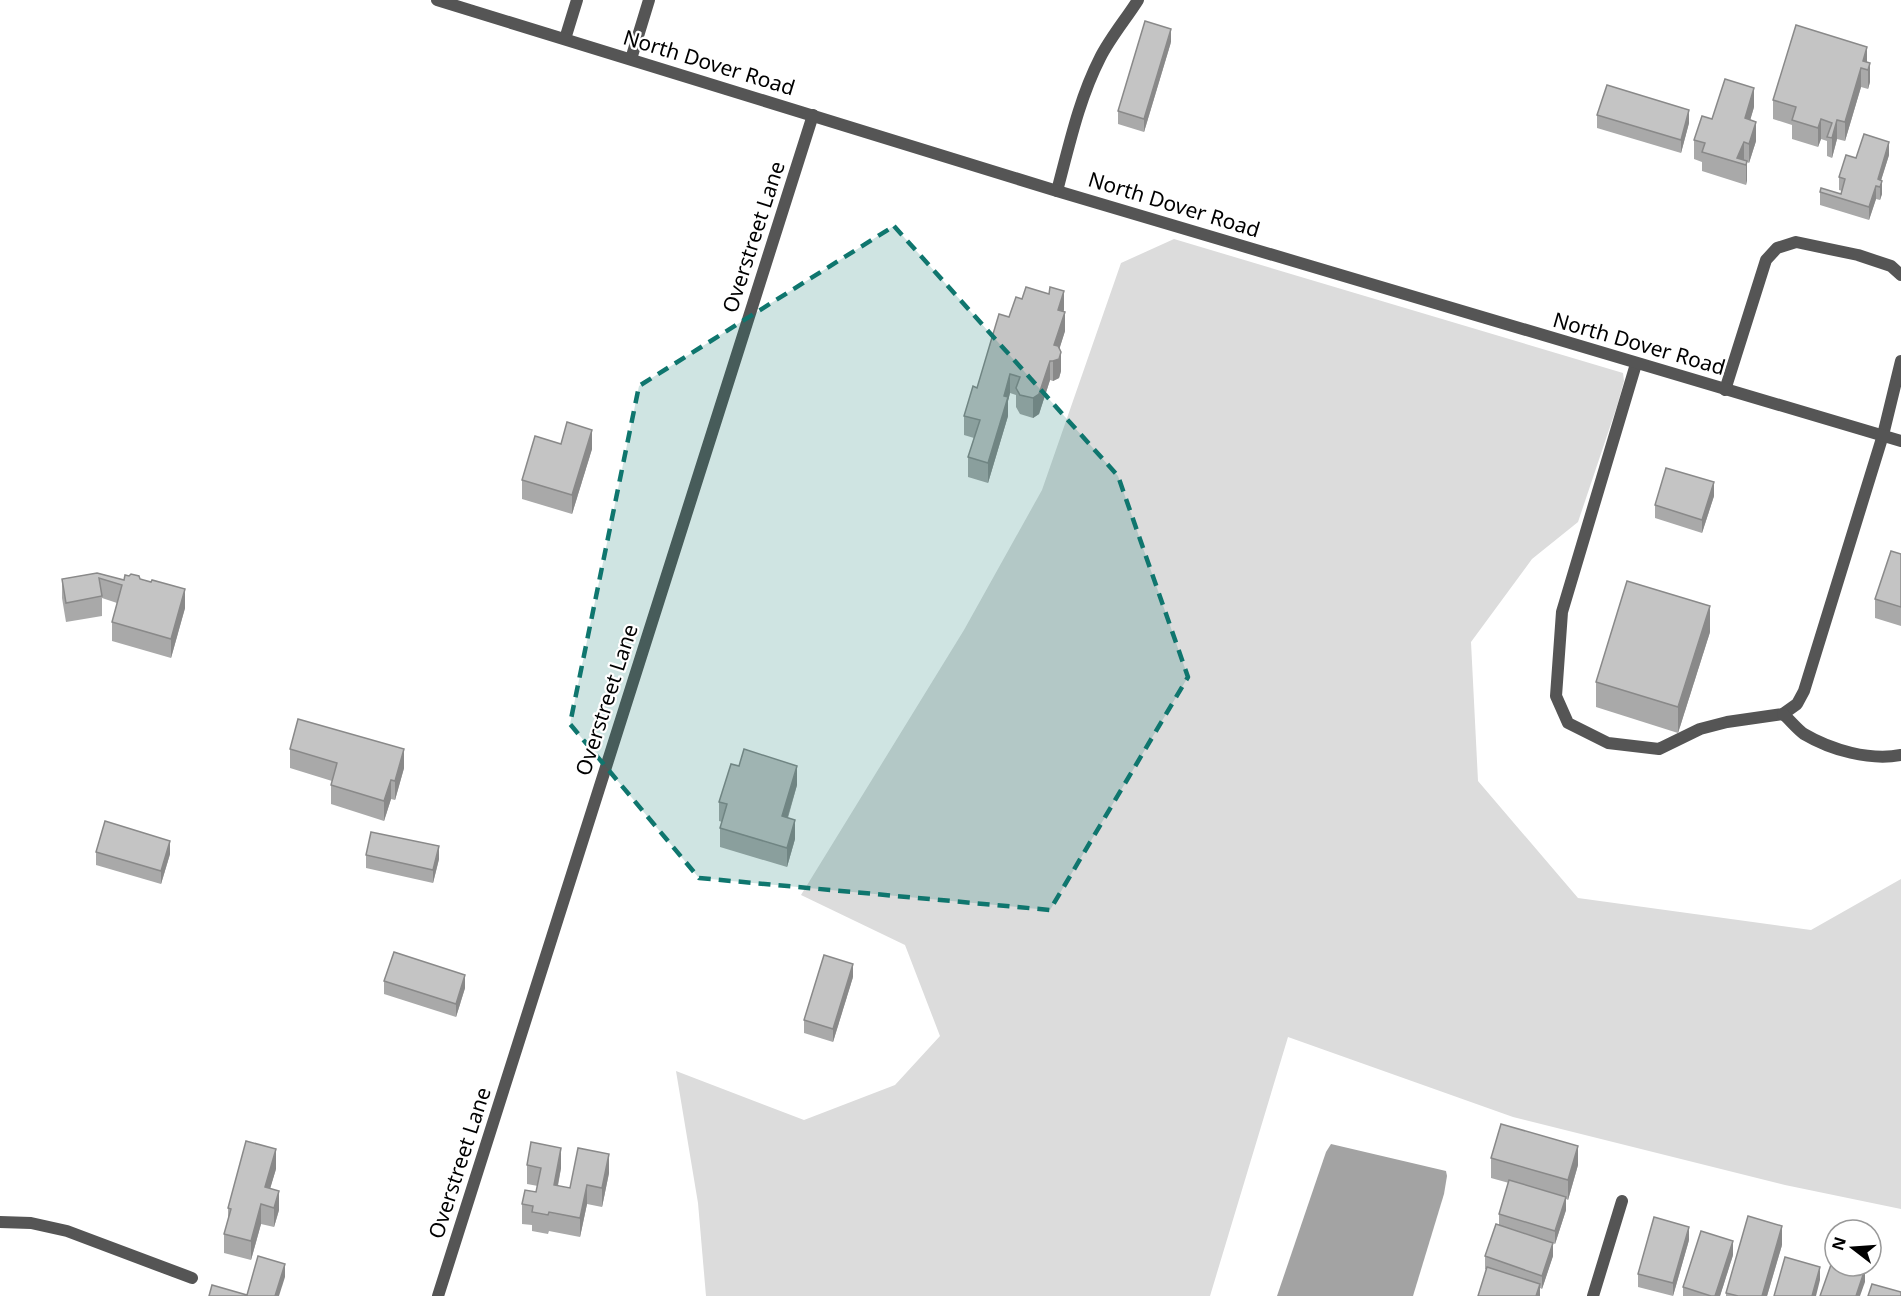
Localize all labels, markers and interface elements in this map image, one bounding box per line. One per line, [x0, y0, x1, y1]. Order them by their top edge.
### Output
street label: North Dover Road [620, 23, 799, 101]
street label: Overstreet Lane [715, 157, 791, 316]
street label: North Dover Road [1085, 165, 1264, 243]
street label: North Dover Road [1550, 305, 1729, 381]
street label: Overstreet Lane [568, 620, 644, 779]
street label: Overstreet Lane [421, 1083, 497, 1242]
north arrow [1823, 1218, 1883, 1278]
text: N [1826, 1234, 1851, 1253]

